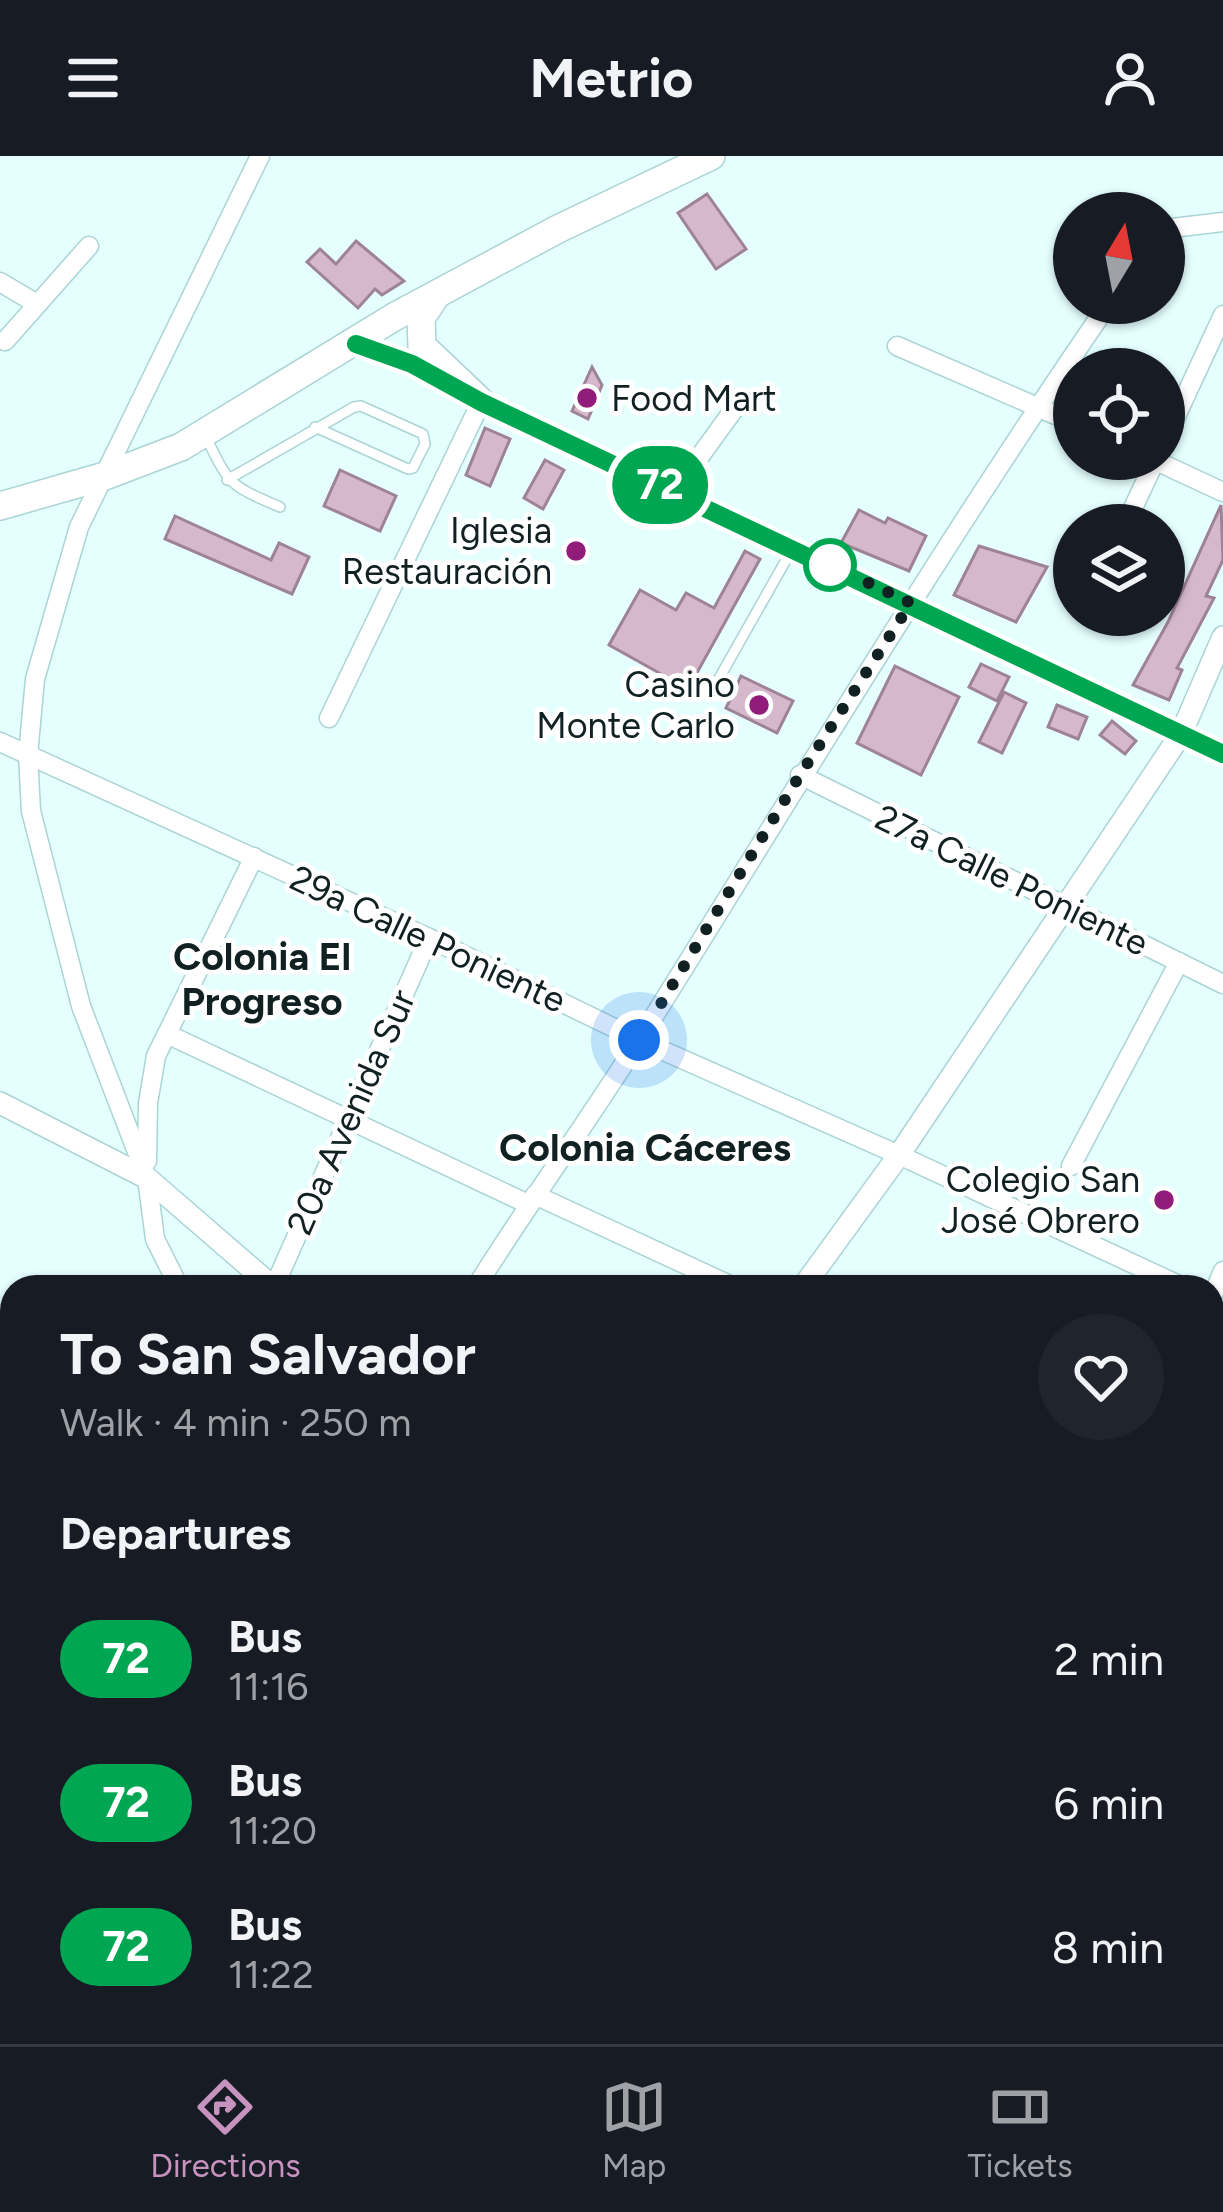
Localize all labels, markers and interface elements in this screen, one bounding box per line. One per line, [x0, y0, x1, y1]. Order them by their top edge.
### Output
icon: menu [60, 45, 126, 111]
icon: person [1097, 45, 1163, 111]
text: Metrio [530, 46, 693, 111]
north arrow [1053, 192, 1185, 324]
map controls [1053, 192, 1185, 636]
button: locate [1053, 348, 1185, 480]
place label: Food Mart [611, 377, 777, 420]
marker: Food Mart [574, 385, 600, 411]
line badge: 72 [606, 446, 714, 524]
text: 72 [636, 459, 684, 510]
button: layers [1053, 504, 1185, 636]
place label: Iglesia Restauración [342, 509, 552, 593]
marker: Iglesia Restauración [563, 538, 589, 564]
unlabelled marker [805, 540, 855, 590]
place label: Casino Monte Carlo [536, 663, 735, 747]
marker: Casino Monte Carlo [746, 692, 772, 718]
street label: 27a Calle Poniente [869, 795, 1155, 965]
street label: 29a Calle Poniente [283, 856, 573, 1022]
district label: Colonia El Progreso [173, 933, 351, 1025]
street label: 20a Avenida Sur [278, 983, 424, 1241]
your location [609, 1010, 669, 1070]
district label: Colonia Cáceres [499, 1124, 791, 1171]
place label: Colegio San José Obrero [941, 1158, 1140, 1242]
marker: Colegio San José Obrero [1151, 1187, 1177, 1213]
button: heart [1038, 1314, 1164, 1440]
text: To San Salvador [60, 1320, 476, 1388]
text: Walk · 4 min · 250 m [60, 1399, 411, 1446]
text: Departures [60, 1506, 291, 1560]
text: Bus [228, 1609, 302, 1663]
text: 2 min [1054, 1632, 1164, 1686]
text: 72 [102, 1633, 150, 1684]
text: 11:16 [228, 1663, 308, 1710]
text: Bus [228, 1753, 302, 1807]
text: 6 min [1054, 1776, 1164, 1830]
text: 72 [102, 1777, 150, 1828]
text: 11:20 [228, 1807, 317, 1854]
text: Bus [228, 1897, 302, 1951]
text: 8 min [1051, 1920, 1164, 1974]
text: 72 [102, 1921, 150, 1972]
text: 11:22 [228, 1951, 314, 1998]
tab: Directions [150, 2074, 301, 2185]
tab: Map [601, 2074, 667, 2185]
tab: Tickets [968, 2074, 1073, 2185]

